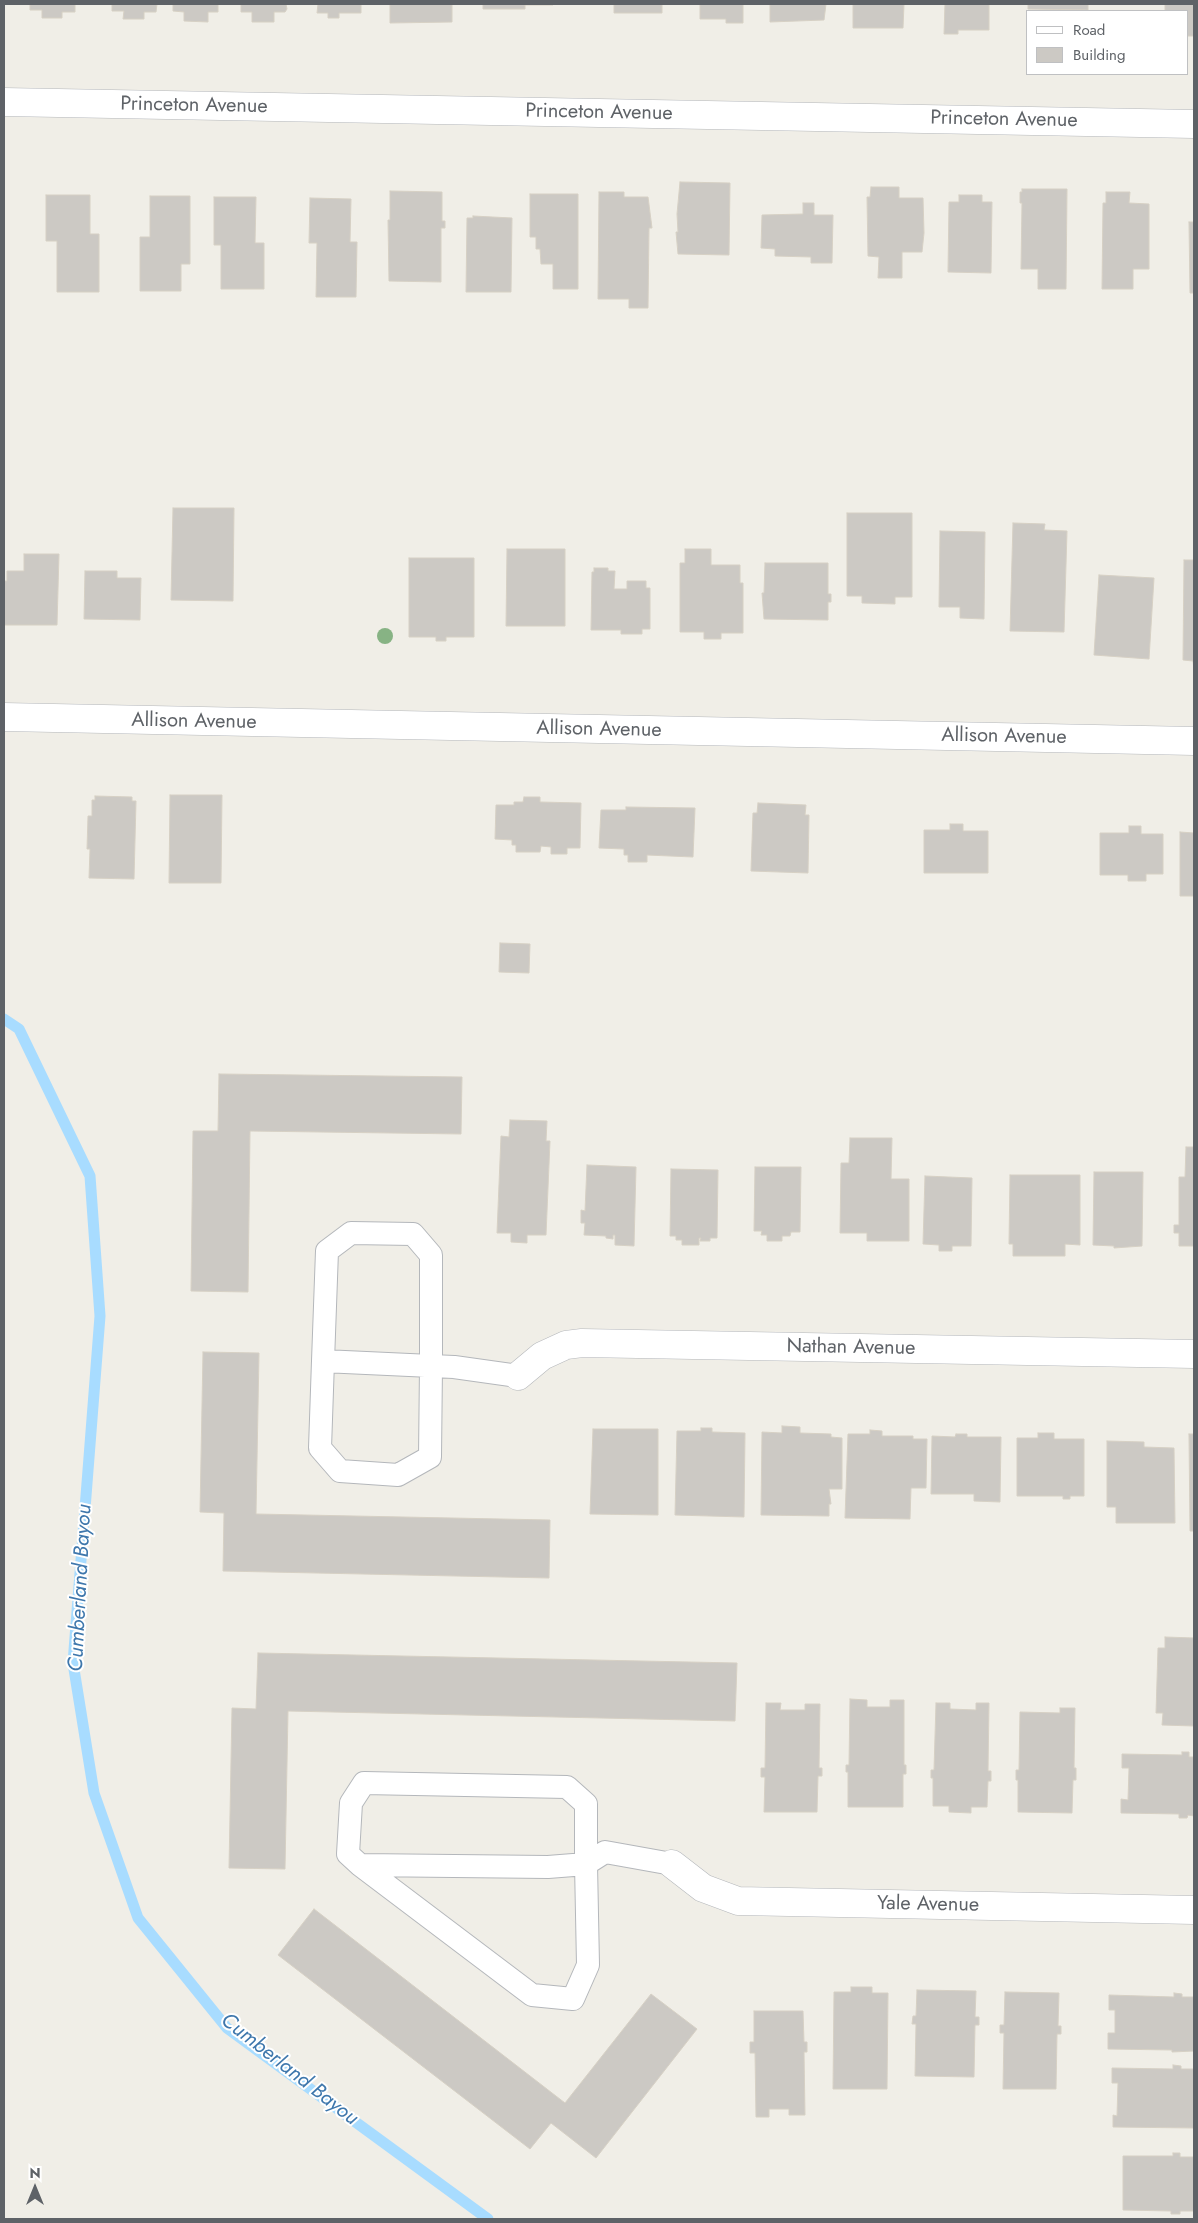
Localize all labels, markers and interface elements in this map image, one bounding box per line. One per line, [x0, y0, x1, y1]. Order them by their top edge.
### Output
legend [1026, 10, 1188, 75]
text: Road [1073, 19, 1105, 41]
text: Building [1073, 44, 1125, 66]
street label: Princeton Avenue [120, 93, 268, 119]
street label: Princeton Avenue [525, 100, 673, 126]
street label: Princeton Avenue [930, 107, 1078, 133]
street label: Allison Avenue [131, 709, 257, 735]
street label: Allison Avenue [536, 717, 662, 743]
street label: Allison Avenue [941, 724, 1067, 750]
street label: Nathan Avenue [786, 1335, 916, 1361]
water label: Cumberland Bayou [64, 1503, 98, 1673]
street label: Yale Avenue [877, 1892, 979, 1918]
water label: Cumberland Bayou [215, 2008, 363, 2132]
north arrow [10, 2163, 60, 2213]
text: N [29, 2163, 41, 2183]

